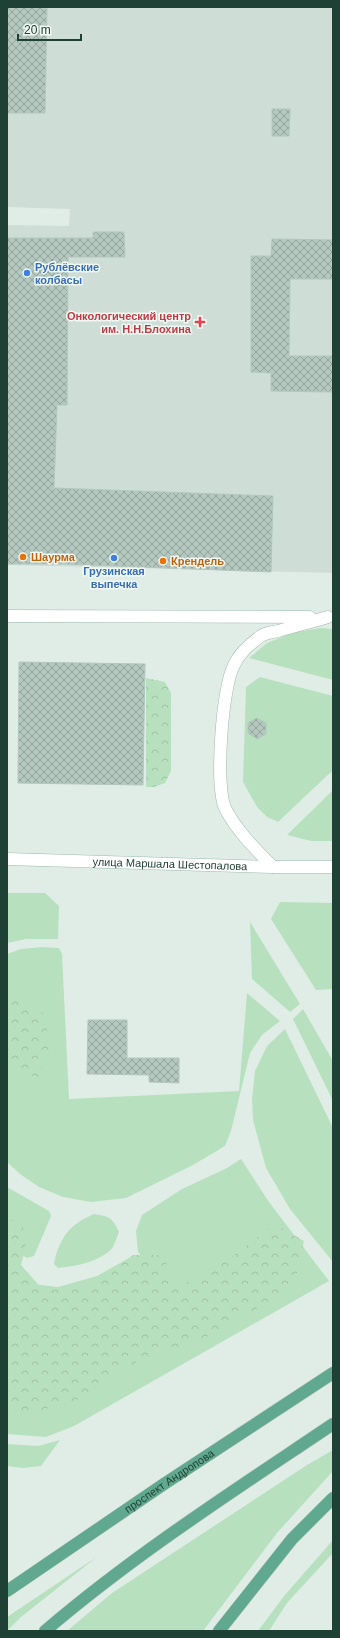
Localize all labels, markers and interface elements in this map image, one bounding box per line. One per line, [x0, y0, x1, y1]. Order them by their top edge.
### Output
scale bar [18, 16, 81, 42]
text: 20 m [24, 23, 51, 37]
place label: Рублёвские колбасы [35, 261, 99, 286]
marker: Рублёвские колбасы [22, 268, 32, 278]
place label: Онкологический центр им. Н.Н.Блохина [67, 310, 192, 335]
marker: Онкологический центр им. Н.Н.Блохина [194, 316, 206, 328]
place label: Шаурма [31, 551, 76, 563]
marker: Шаурма [18, 552, 28, 562]
marker: Грузинская выпечка [109, 553, 119, 563]
place label: Крендель [171, 555, 224, 567]
marker: Крендель [158, 556, 168, 566]
place label: Грузинская выпечка [83, 565, 145, 590]
street label: улица Маршала Шестопалова [92, 856, 248, 872]
street label: проспект Андропова [122, 1446, 217, 1515]

